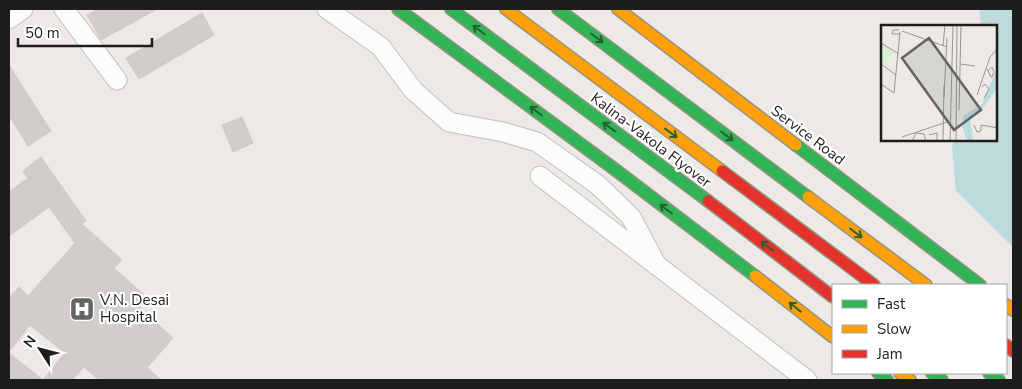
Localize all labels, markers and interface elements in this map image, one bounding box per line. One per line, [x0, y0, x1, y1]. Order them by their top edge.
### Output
scale bar [18, 15, 151, 47]
text: 50 m [25, 23, 60, 43]
one-way arrow [473, 25, 486, 36]
inset map [881, 25, 997, 141]
one-way arrow [590, 33, 604, 43]
street label: Kalina-Vakola Flyover [587, 88, 716, 192]
street label: Service Road [767, 101, 849, 169]
one-way arrow [529, 106, 543, 116]
one-way arrow [603, 122, 616, 133]
one-way arrow [664, 127, 677, 138]
one-way arrow [720, 130, 733, 141]
one-way arrow [660, 203, 673, 214]
one-way arrow [849, 228, 863, 238]
one-way arrow [761, 241, 774, 252]
legend [832, 284, 1007, 374]
place label: V.N. Desai Hospital [99, 290, 169, 327]
text: Fast [877, 294, 906, 314]
hospital icon: V.N. Desai Hospital [69, 296, 95, 322]
one-way arrow [789, 301, 802, 312]
text: Slow [877, 319, 912, 339]
north arrow [15, 324, 65, 374]
text: N [19, 332, 41, 351]
text: Jam [876, 344, 903, 364]

